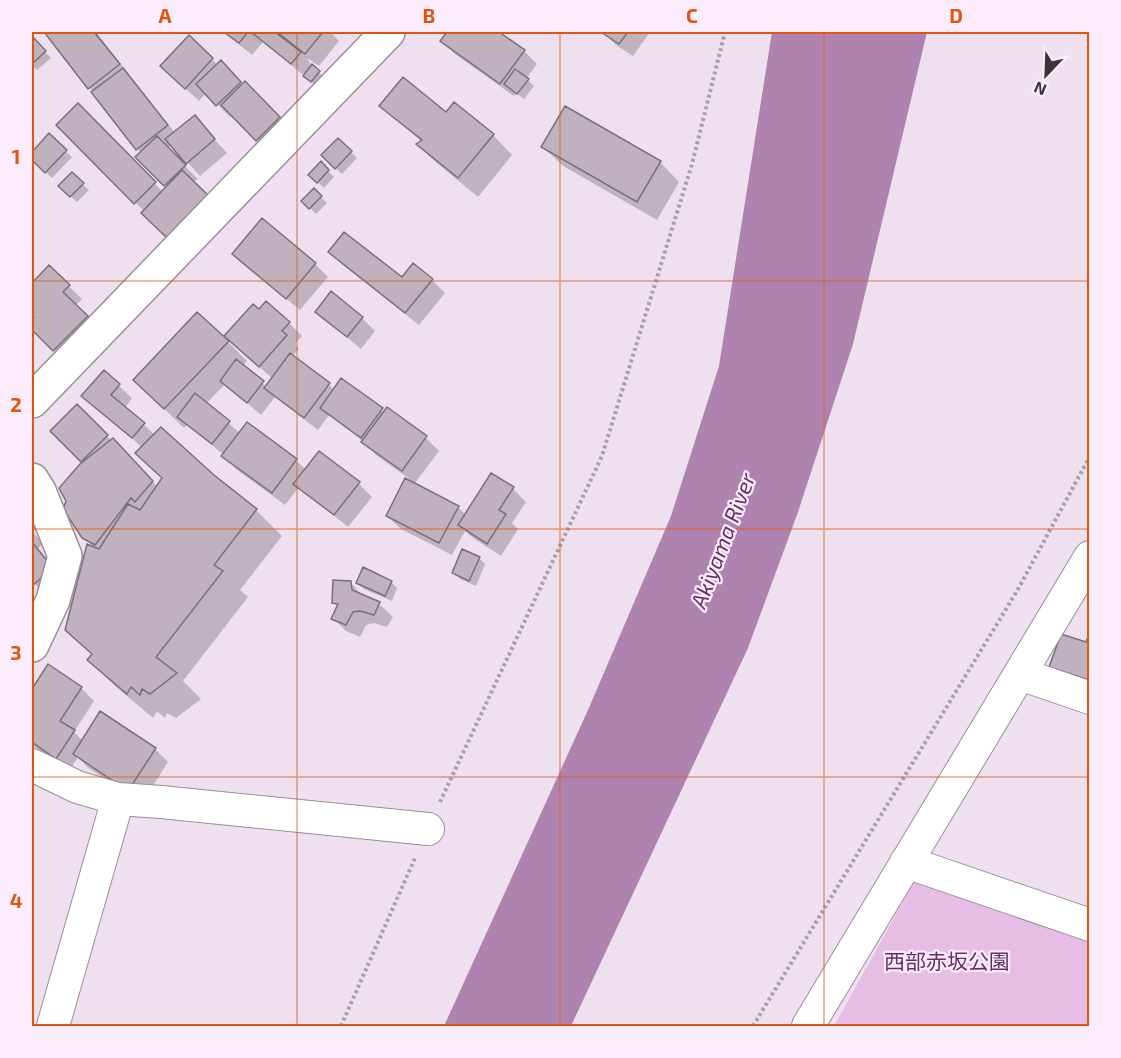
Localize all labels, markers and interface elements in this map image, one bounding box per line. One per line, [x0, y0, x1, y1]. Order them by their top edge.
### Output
text: A [158, 3, 172, 27]
text: B [423, 3, 435, 27]
text: C [686, 3, 698, 27]
text: D [949, 3, 963, 27]
north arrow [1016, 45, 1076, 105]
text: N [1031, 78, 1049, 100]
text: 1 [12, 144, 20, 168]
text: 2 [10, 392, 22, 416]
water label: Akiyama River [684, 467, 761, 613]
text: 3 [10, 640, 22, 664]
text: 4 [10, 888, 23, 912]
park label: 西部赤坂公園 [884, 948, 1010, 973]

